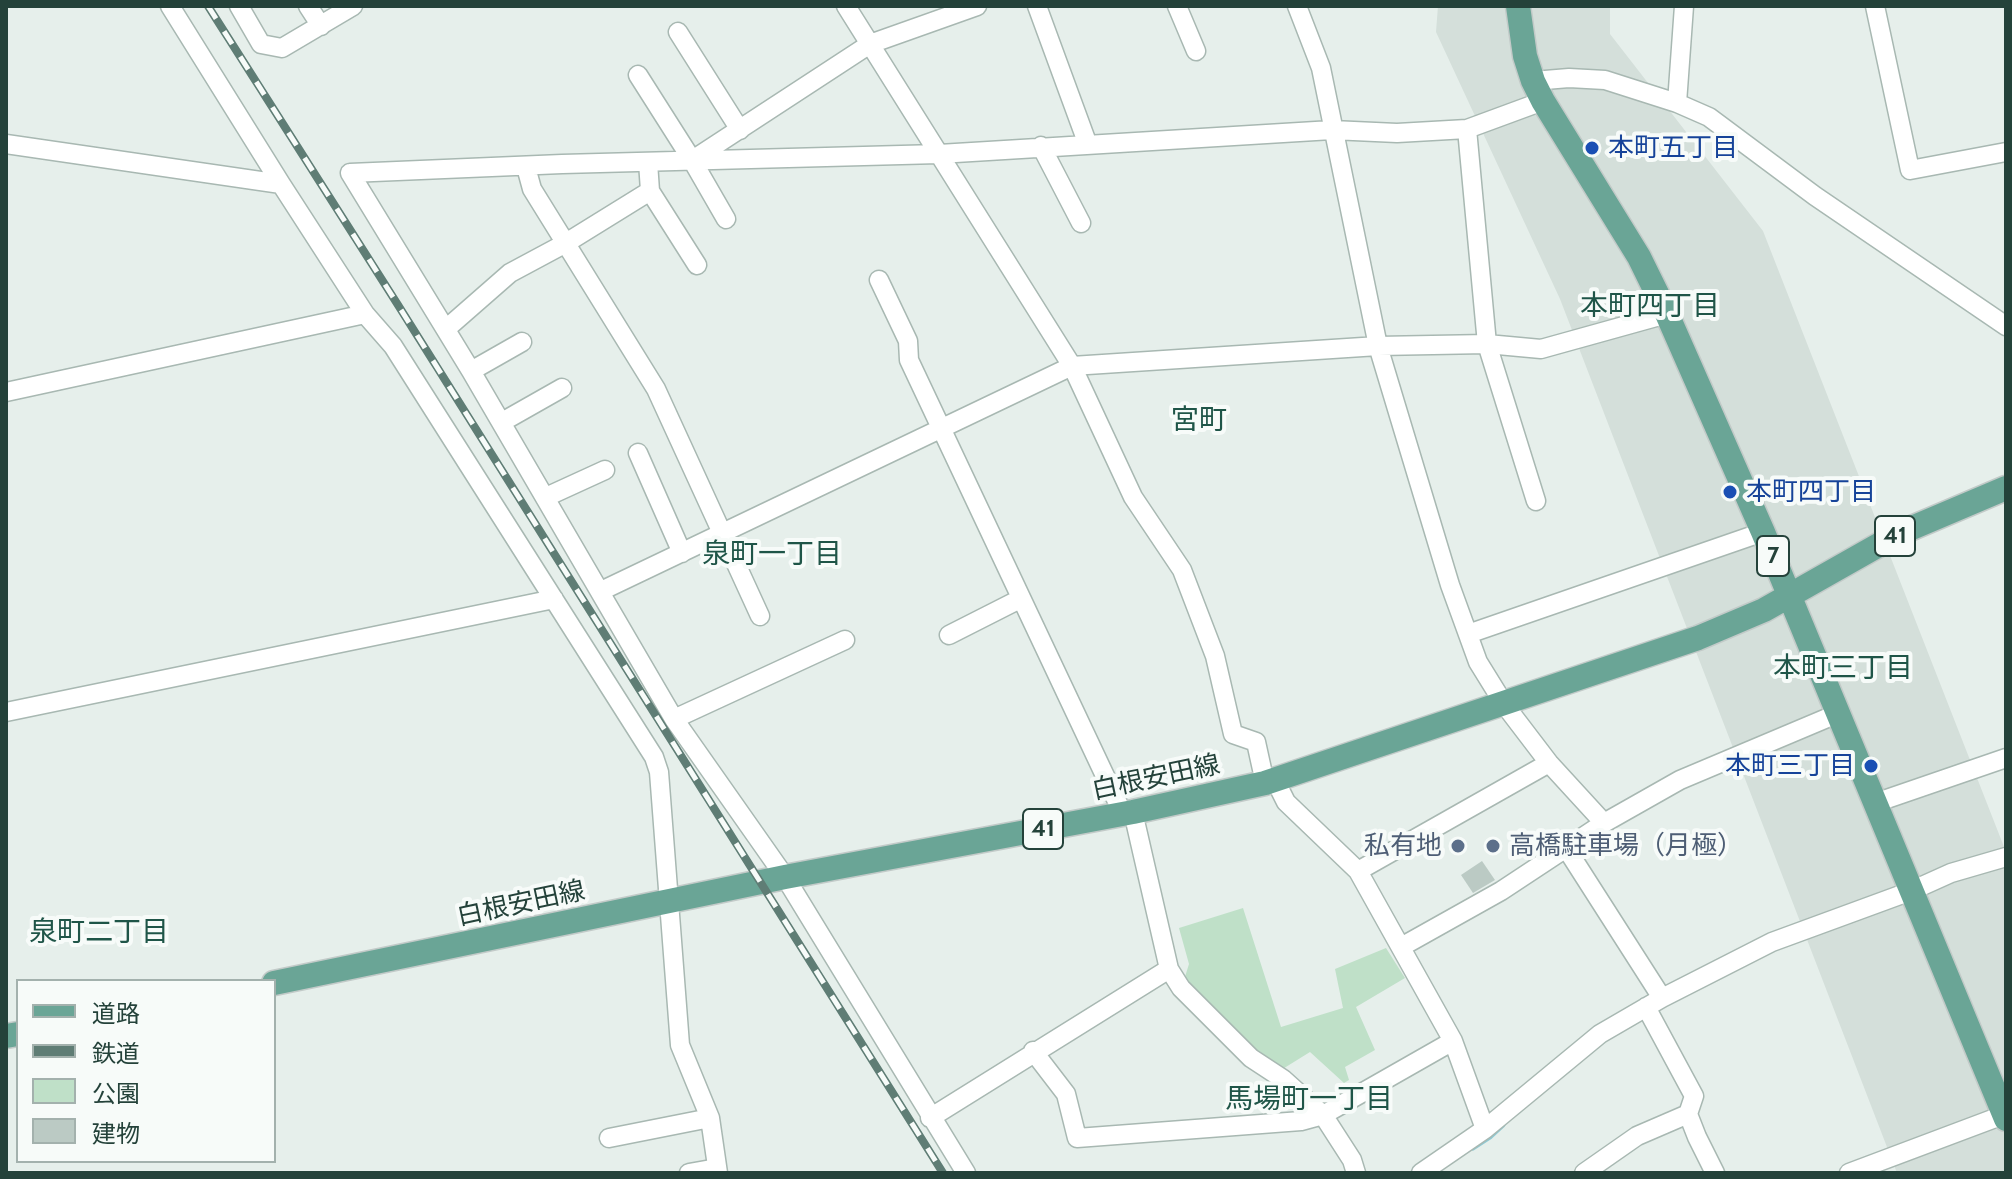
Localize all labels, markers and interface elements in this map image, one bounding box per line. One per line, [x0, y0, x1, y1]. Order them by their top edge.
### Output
place label: 本町五丁目 [1608, 132, 1738, 164]
marker: 本町五丁目 [1583, 139, 1601, 157]
district label: 本町四丁目 [1580, 290, 1720, 324]
district label: 宮町 [1171, 404, 1227, 438]
place label: 本町四丁目 [1746, 476, 1876, 508]
marker: 本町四丁目 [1721, 483, 1739, 501]
road number: 41 [1875, 516, 1915, 556]
road number: 7 [1757, 536, 1789, 576]
district label: 泉町一丁目 [702, 538, 842, 572]
district label: 本町三丁目 [1773, 652, 1913, 686]
street label: 白根安田線 [1089, 749, 1223, 807]
place label: 本町三丁目 [1725, 750, 1855, 782]
marker: 本町三丁目 [1862, 757, 1880, 775]
road number: 41 [1023, 809, 1063, 849]
place label: 私有地 [1364, 830, 1442, 862]
place label: 高橋駐車場（月極） [1509, 830, 1743, 862]
marker: 私有地 [1449, 837, 1467, 855]
marker: 高橋駐車場（月極） [1484, 837, 1502, 855]
street label: 白根安田線 [454, 875, 588, 933]
district label: 泉町二丁目 [29, 916, 169, 950]
legend [16, 979, 276, 1163]
text: 道路 [92, 999, 140, 1028]
text: 鉄道 [92, 1039, 140, 1068]
text: 公園 [92, 1079, 140, 1108]
district label: 馬場町一丁目 [1225, 1083, 1393, 1117]
text: 建物 [92, 1119, 140, 1148]

